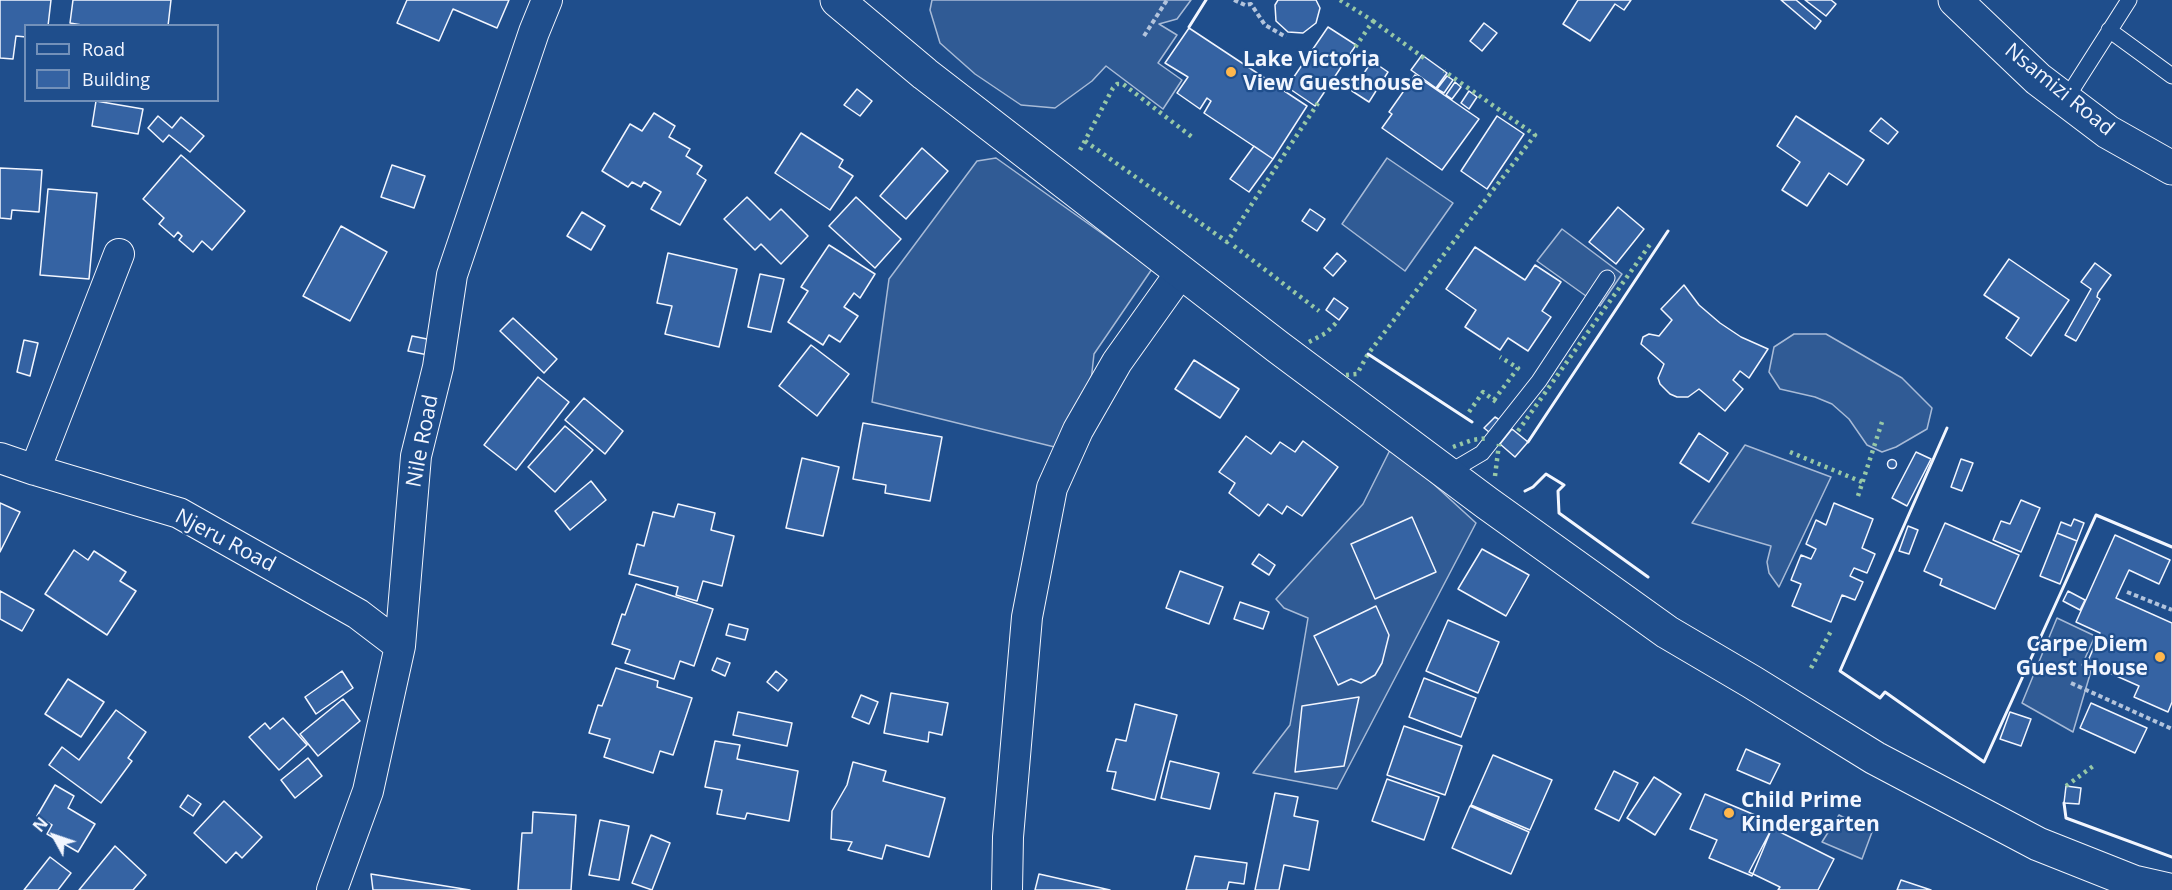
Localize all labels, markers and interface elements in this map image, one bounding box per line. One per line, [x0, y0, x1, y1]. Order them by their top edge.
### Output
legend [24, 24, 219, 102]
text: Road [82, 37, 125, 61]
street label: Nsamizi Road [1999, 38, 2119, 142]
place label: Lake Victoria View Guesthouse [1243, 47, 1423, 97]
marker: Lake Victoria View Guesthouse [1224, 65, 1238, 79]
text: Building [82, 67, 150, 91]
street label: Nile Road [402, 393, 444, 489]
street label: Njeru Road [171, 504, 279, 578]
place label: Carpe Diem Guest House [2016, 632, 2148, 682]
marker: Carpe Diem Guest House [2153, 650, 2167, 664]
place label: Child Prime Kindergarten [1741, 788, 1880, 838]
north arrow [24, 806, 84, 866]
marker: Child Prime Kindergarten [1722, 806, 1736, 820]
text: N [28, 812, 53, 836]

